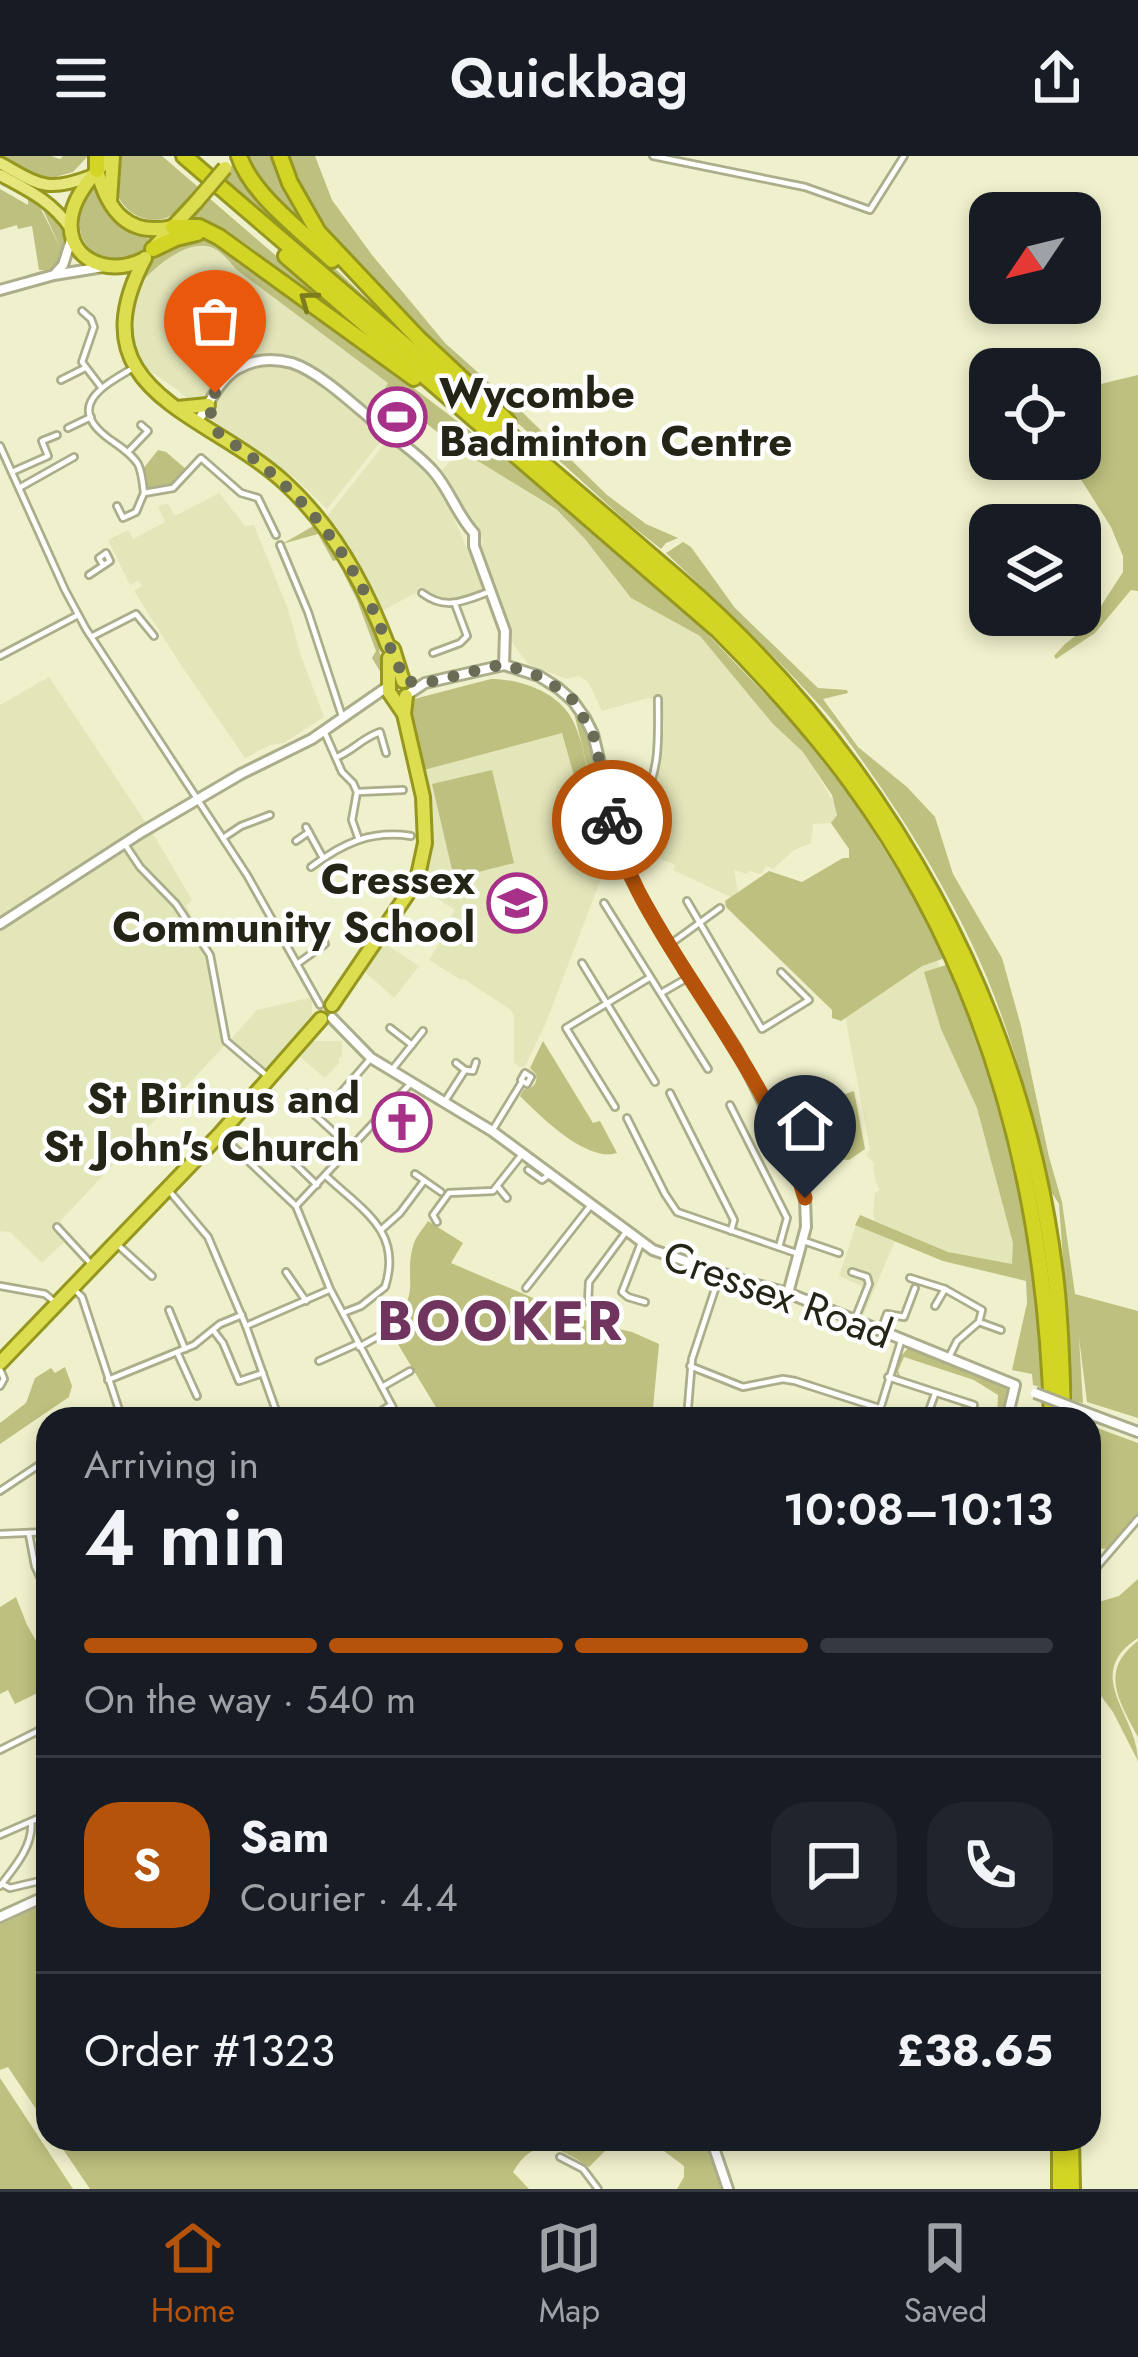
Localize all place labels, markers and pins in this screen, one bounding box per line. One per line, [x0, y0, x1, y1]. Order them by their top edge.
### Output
pin [164, 270, 266, 393]
place label: Wycombe Badminton Centre [439, 363, 792, 472]
sports icon: Wycombe Badminton Centre [366, 386, 428, 448]
place label: Cressex Community School [112, 849, 476, 958]
school or university icon: Cressex Community School [486, 872, 548, 934]
place label: St Birinus and St John's Church [43, 1068, 360, 1177]
pin [754, 1075, 856, 1198]
church icon: St Birinus and St John's Church [371, 1091, 433, 1153]

